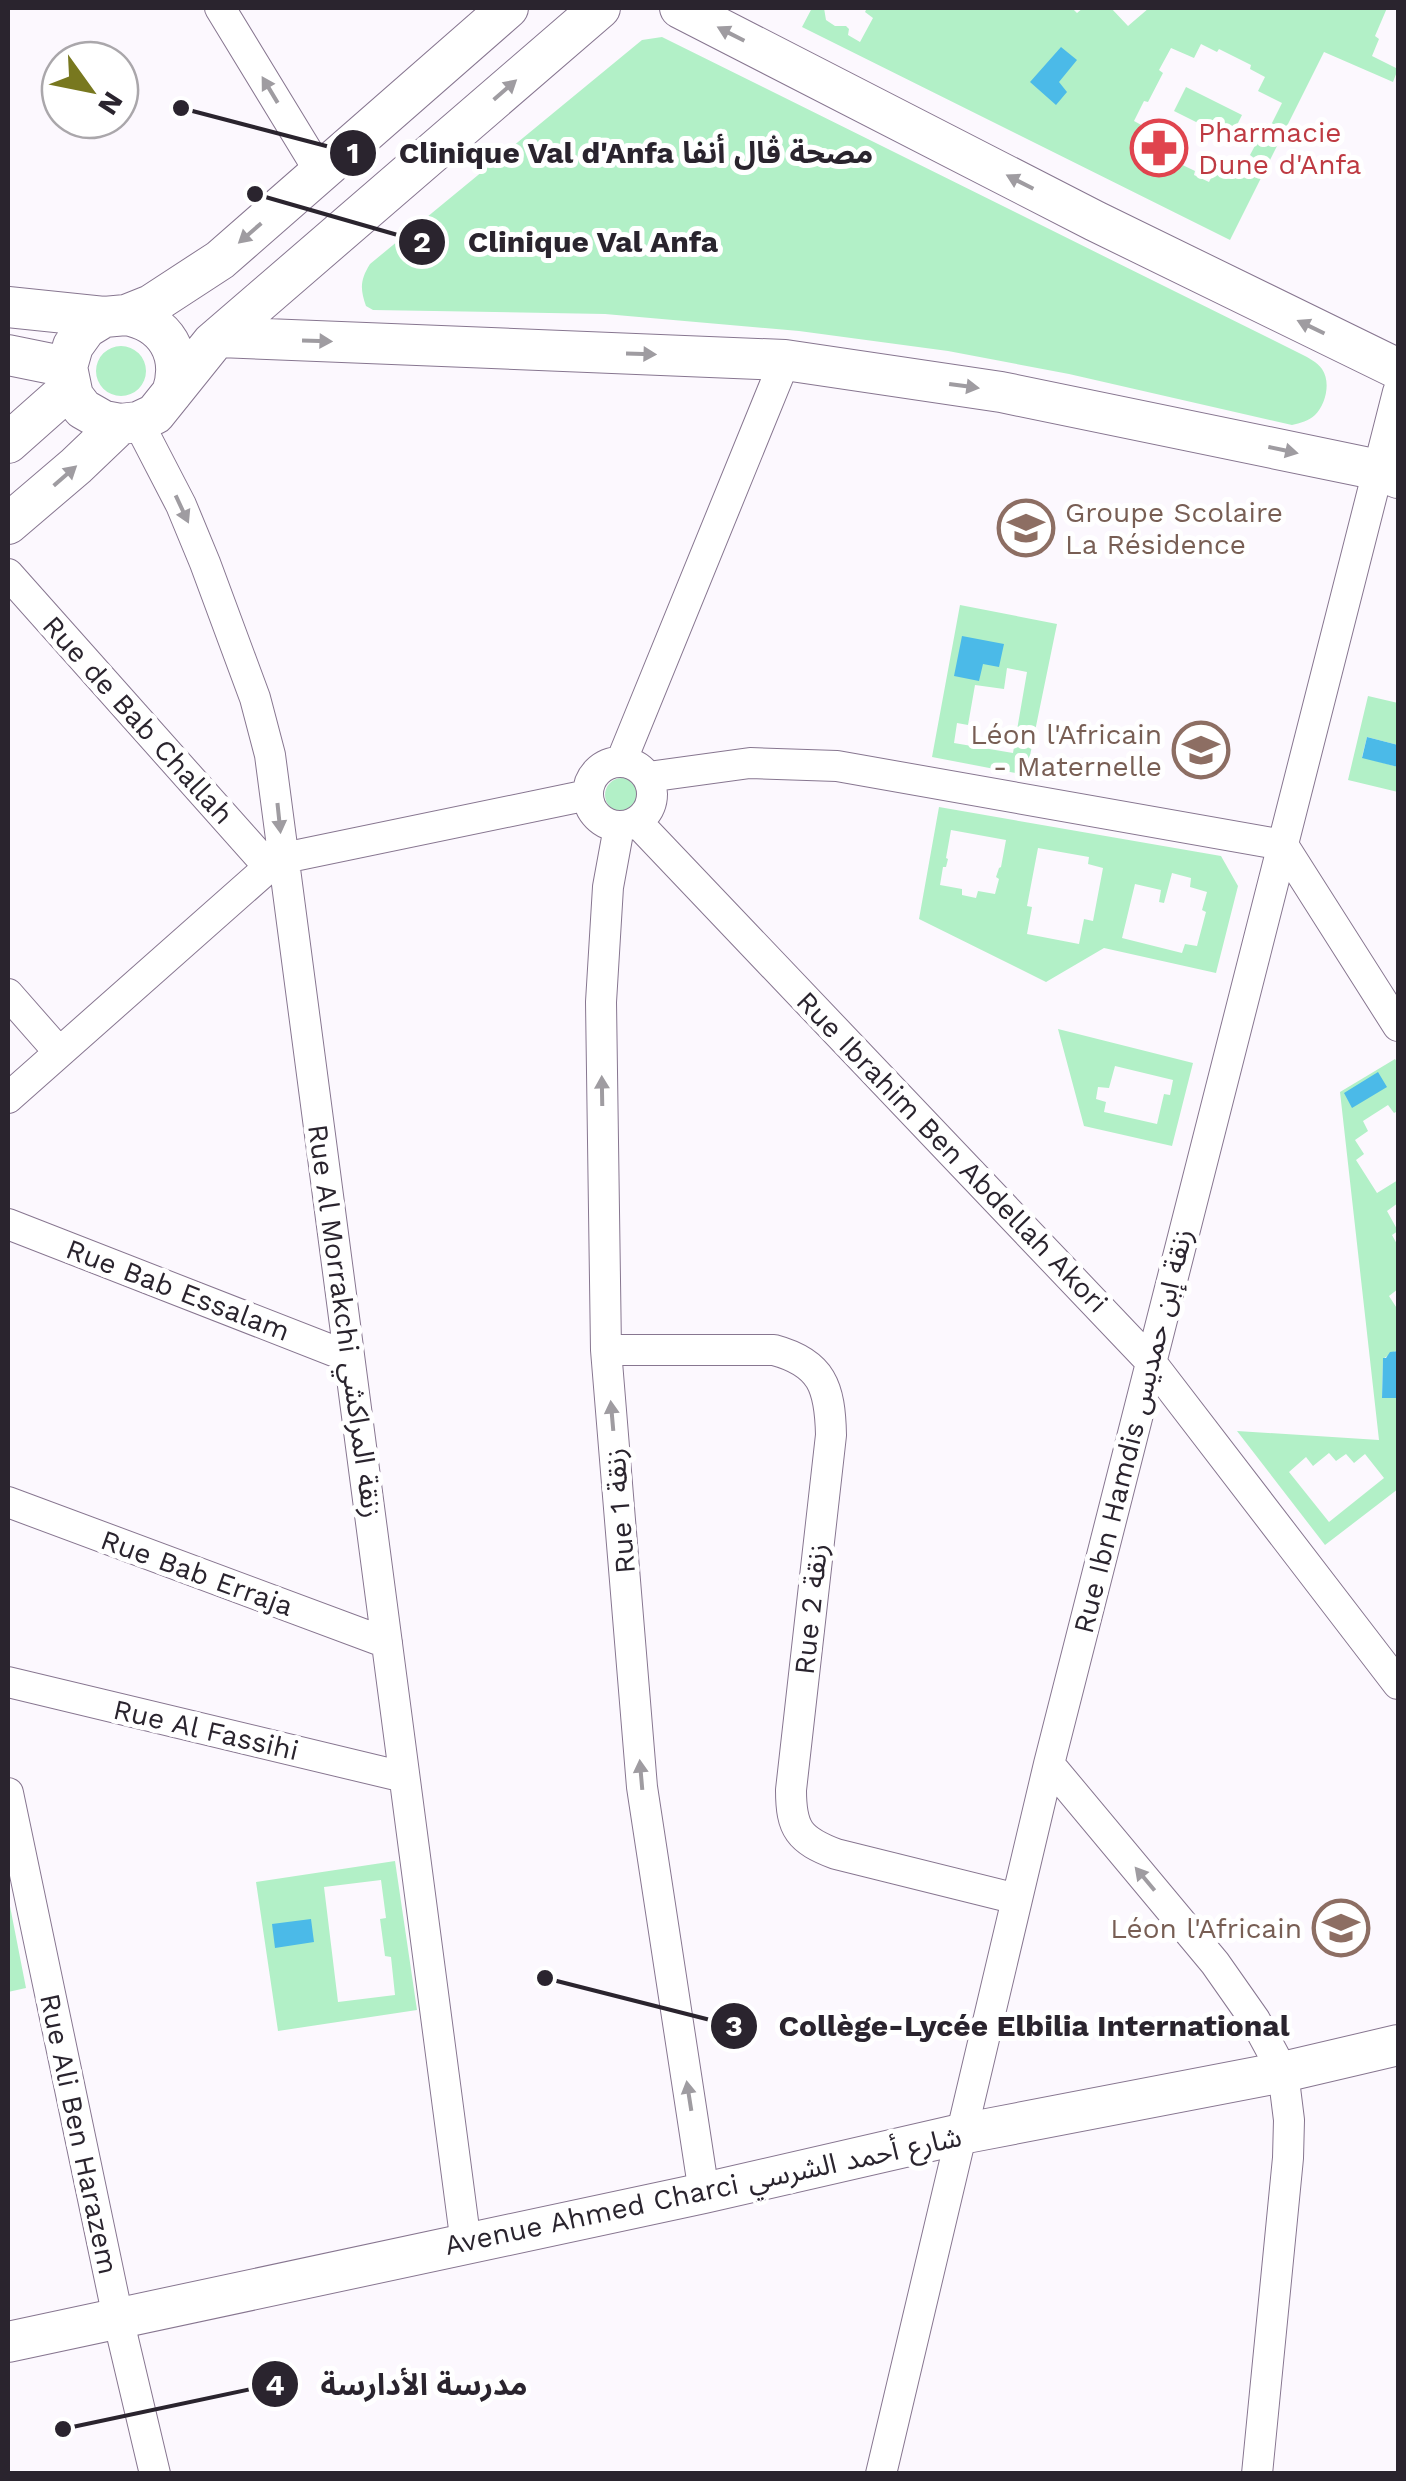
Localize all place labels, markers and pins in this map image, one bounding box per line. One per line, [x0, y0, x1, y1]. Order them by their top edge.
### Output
place label: Pharmacie Dune d'Anfa [1198, 116, 1362, 181]
pharmacy icon: Pharmacie Dune d'Anfa [1129, 118, 1189, 178]
callout: Clinique Val d'Anfa مصحة ڤال أنفا [328, 123, 894, 183]
callout: Clinique Val Anfa [397, 212, 740, 272]
place label: Groupe Scolaire La Résidence [1065, 496, 1283, 561]
school or university icon: Groupe Scolaire La Résidence [996, 498, 1056, 558]
place label: Léon l'Africain - Maternelle [970, 718, 1162, 783]
school or university icon: Léon l'Africain - Maternelle [1171, 720, 1231, 780]
school or university icon: Léon l'Africain [1311, 1898, 1371, 1958]
place label: Léon l'Africain [1110, 1912, 1302, 1945]
callout: Collège-Lycée Elbilia International [709, 1996, 1310, 2056]
callout: مدرسة الأدارسة [250, 2354, 547, 2414]

